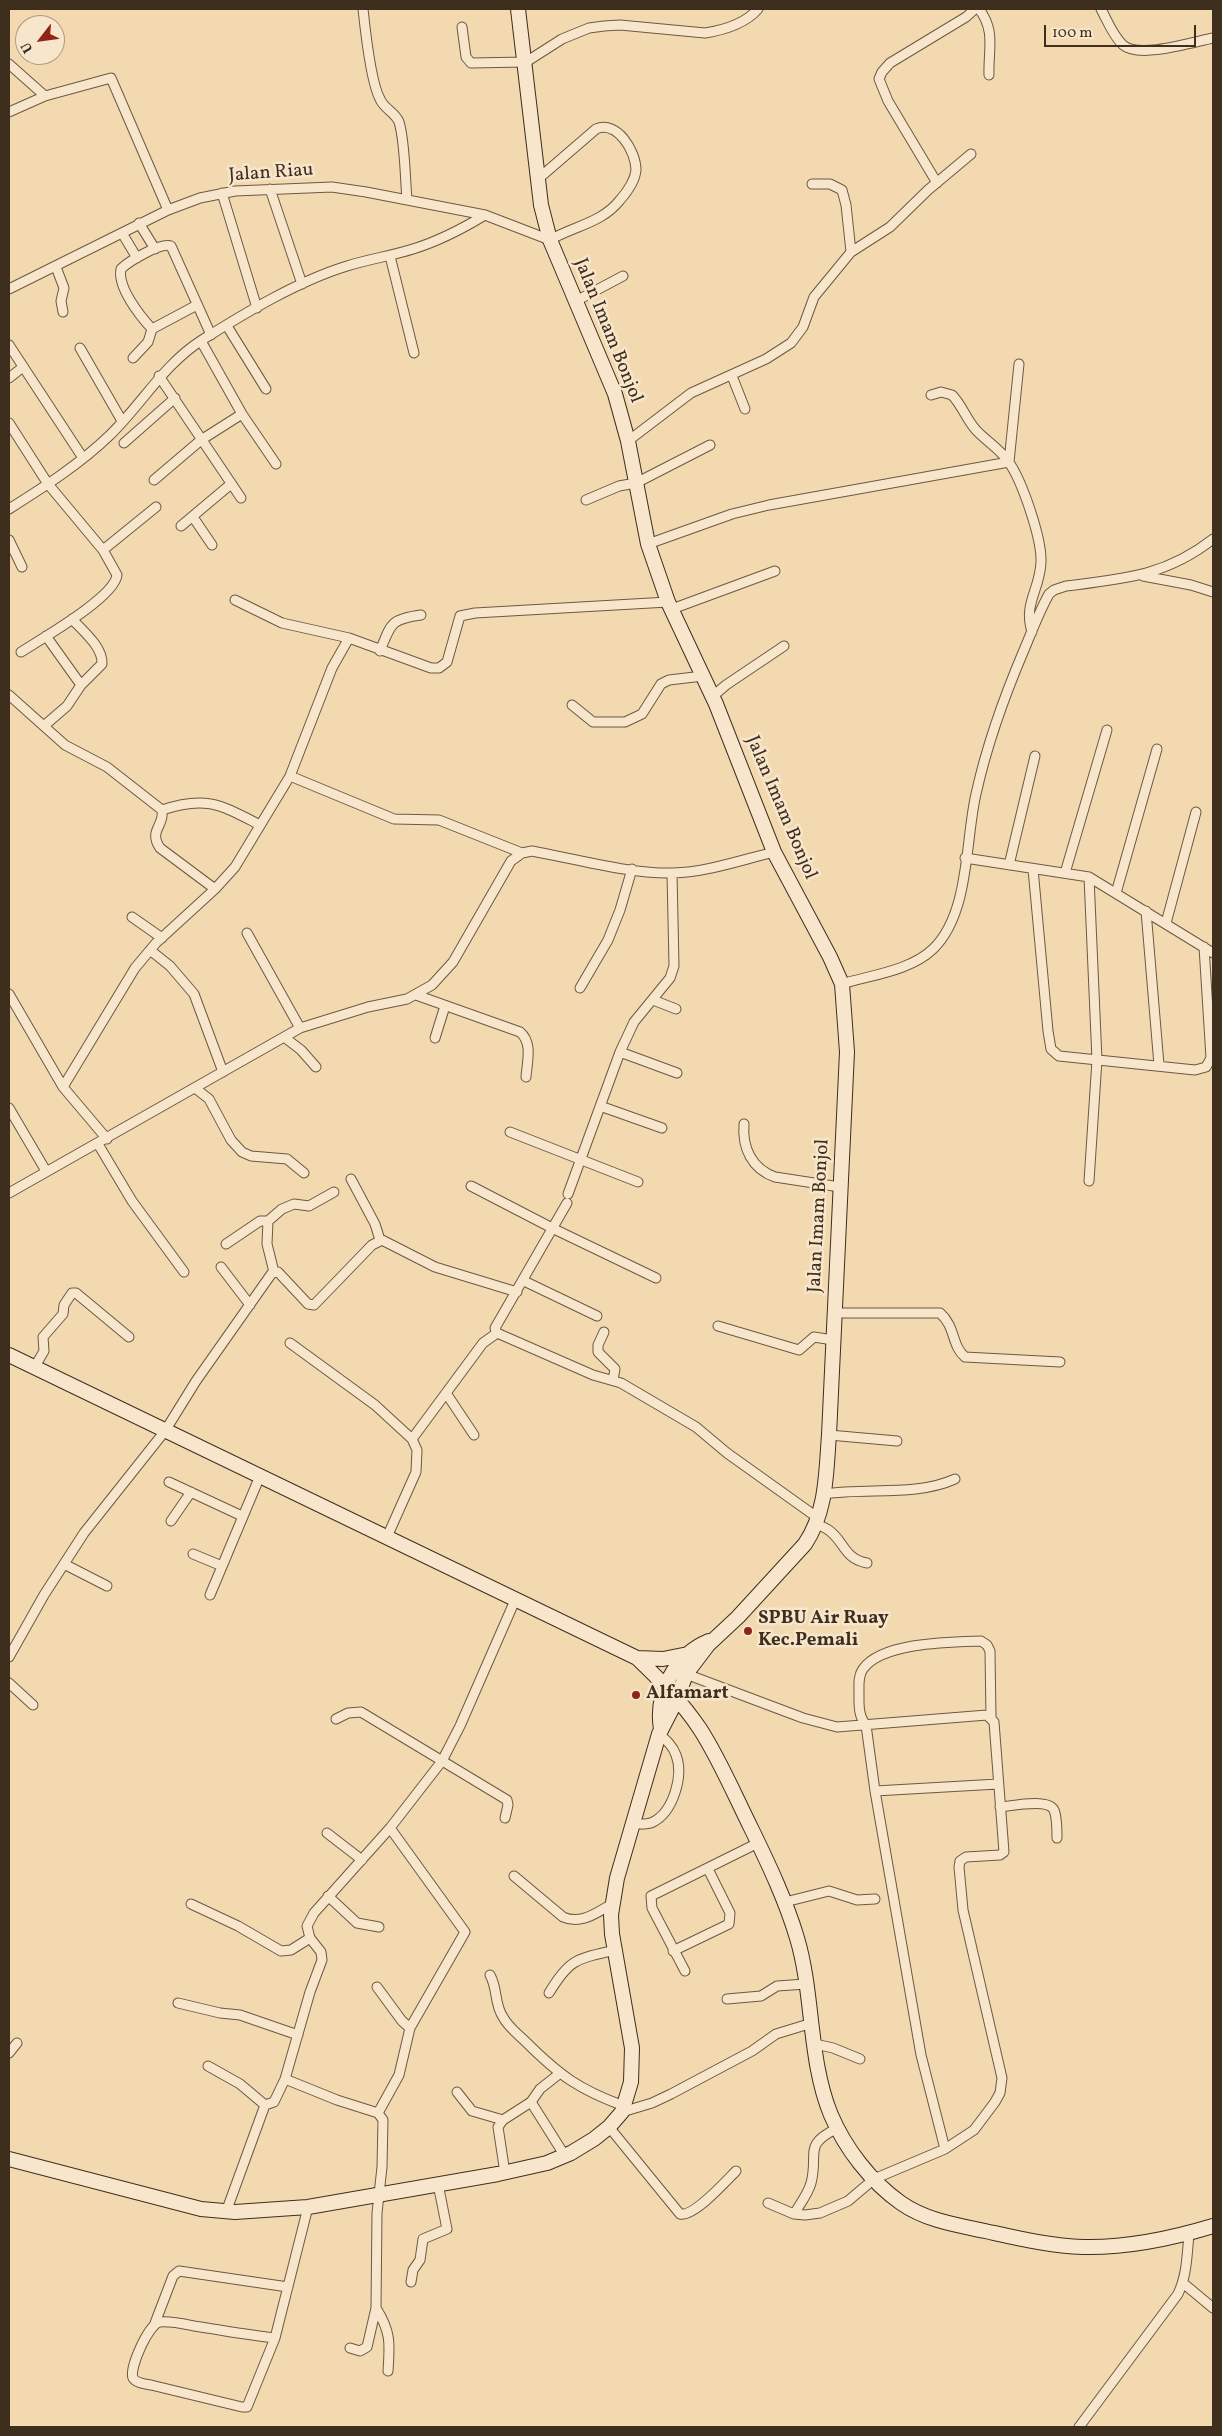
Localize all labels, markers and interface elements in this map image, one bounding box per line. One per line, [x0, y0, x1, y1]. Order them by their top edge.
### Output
north arrow [15, 15, 65, 65]
scale bar [1047, 15, 1200, 47]
text: 100 m [1052, 23, 1092, 44]
text: U [17, 38, 38, 56]
street label: Jalan Riau [228, 160, 314, 188]
street label: Jalan Imam Bonjol [568, 255, 646, 407]
street label: Jalan Imam Bonjol [739, 733, 821, 883]
street label: Jalan Imam Bonjol [805, 1139, 835, 1293]
place label: SPBU Air Ruay Kec.Pemali [758, 1609, 889, 1653]
marker: SPBU Air Ruay Kec.Pemali [742, 1625, 754, 1637]
place label: Alfamart [646, 1684, 729, 1706]
marker: Alfamart [630, 1689, 642, 1701]

